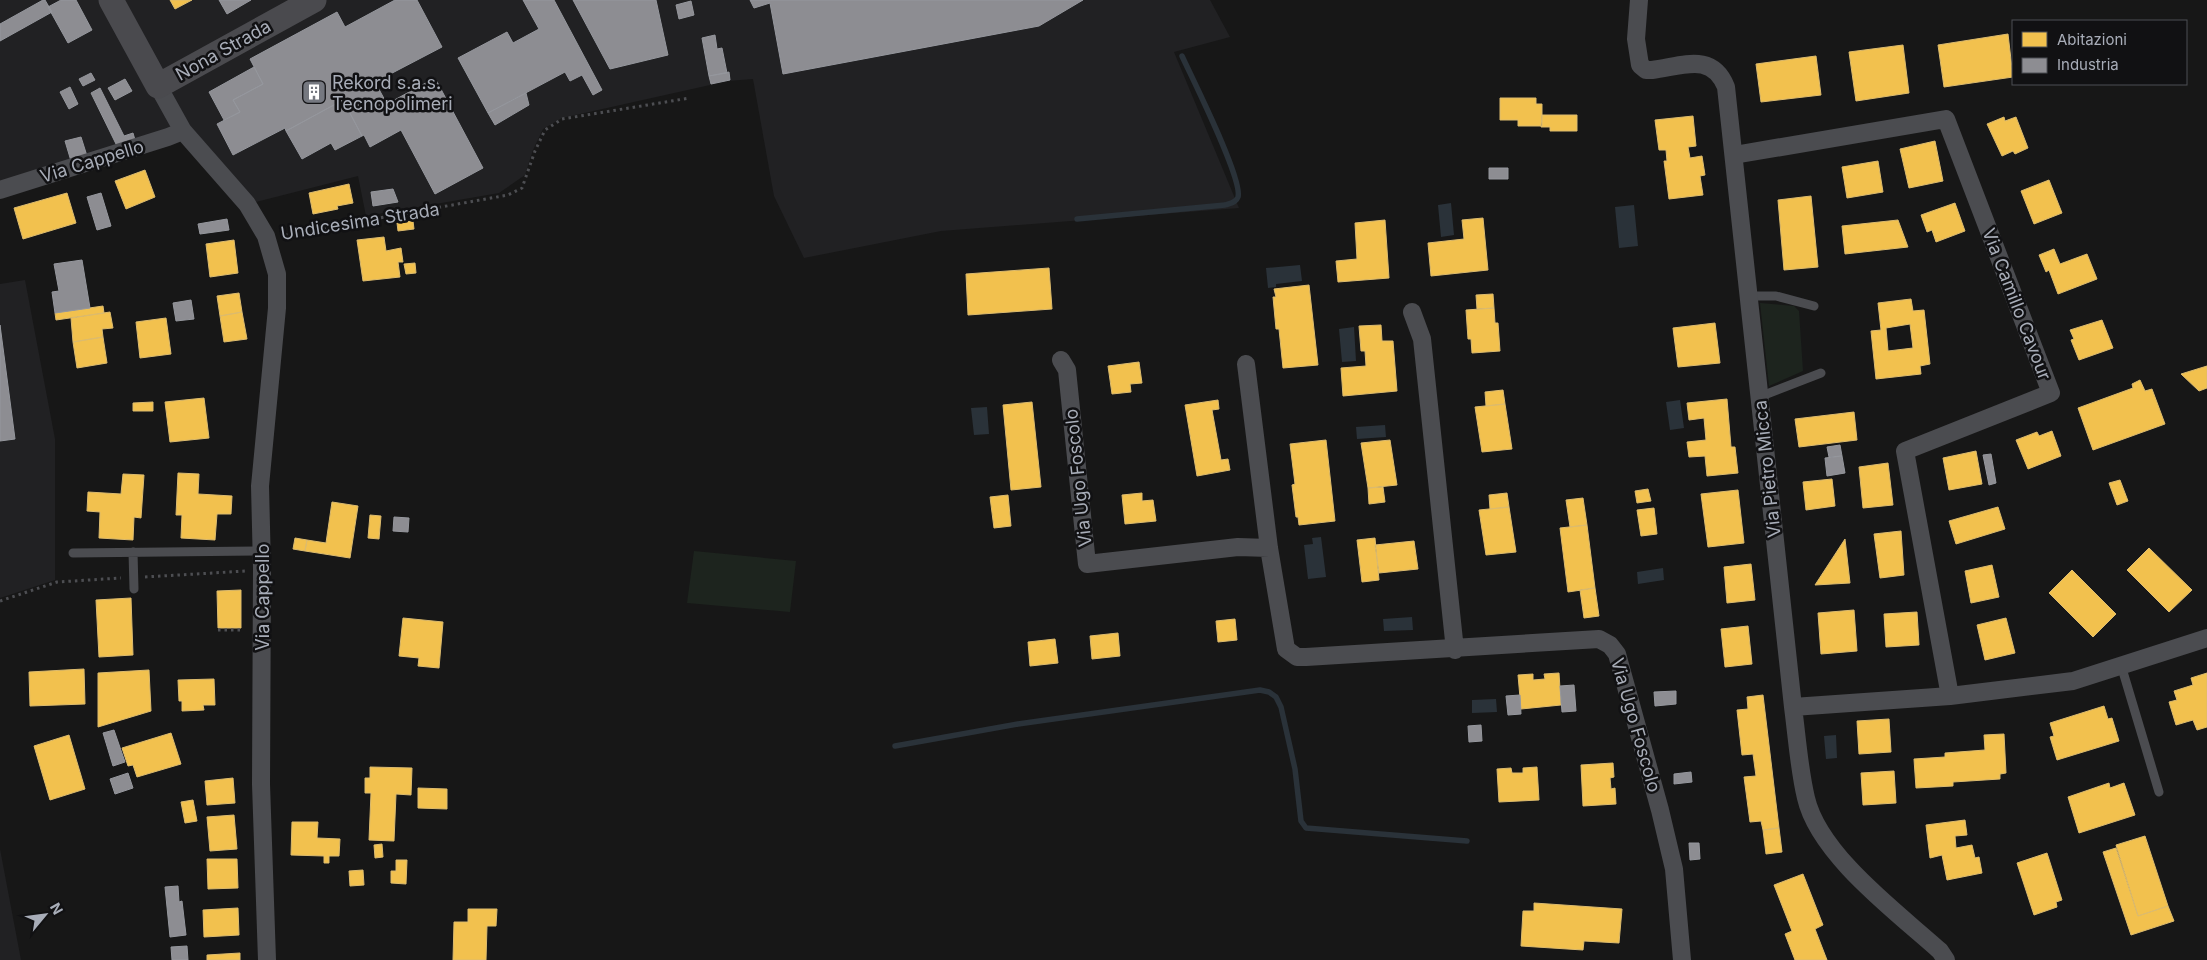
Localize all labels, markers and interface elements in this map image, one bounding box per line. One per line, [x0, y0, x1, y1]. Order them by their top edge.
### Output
street label: Nona Strada [172, 15, 274, 85]
legend [2012, 20, 2187, 85]
text: Abitazioni [2057, 30, 2127, 49]
text: Industria [2057, 55, 2119, 74]
place label: Rekord s.a.s. Tecnopolimeri [332, 72, 453, 114]
building icon: Rekord s.a.s. Tecnopolimeri [301, 79, 327, 105]
street label: Via Cappello [38, 135, 146, 187]
street label: Undicesima Strada [279, 198, 441, 244]
street label: Via Camillo Cavour [1978, 225, 2056, 383]
street label: Via Pietro Micca [1749, 399, 1785, 539]
street label: Via Ugo Foscolo [1060, 408, 1096, 548]
street label: Via Cappello [252, 543, 273, 651]
street label: Via Ugo Foscolo [1607, 655, 1665, 795]
north arrow [20, 890, 70, 940]
text: N [47, 900, 67, 917]

